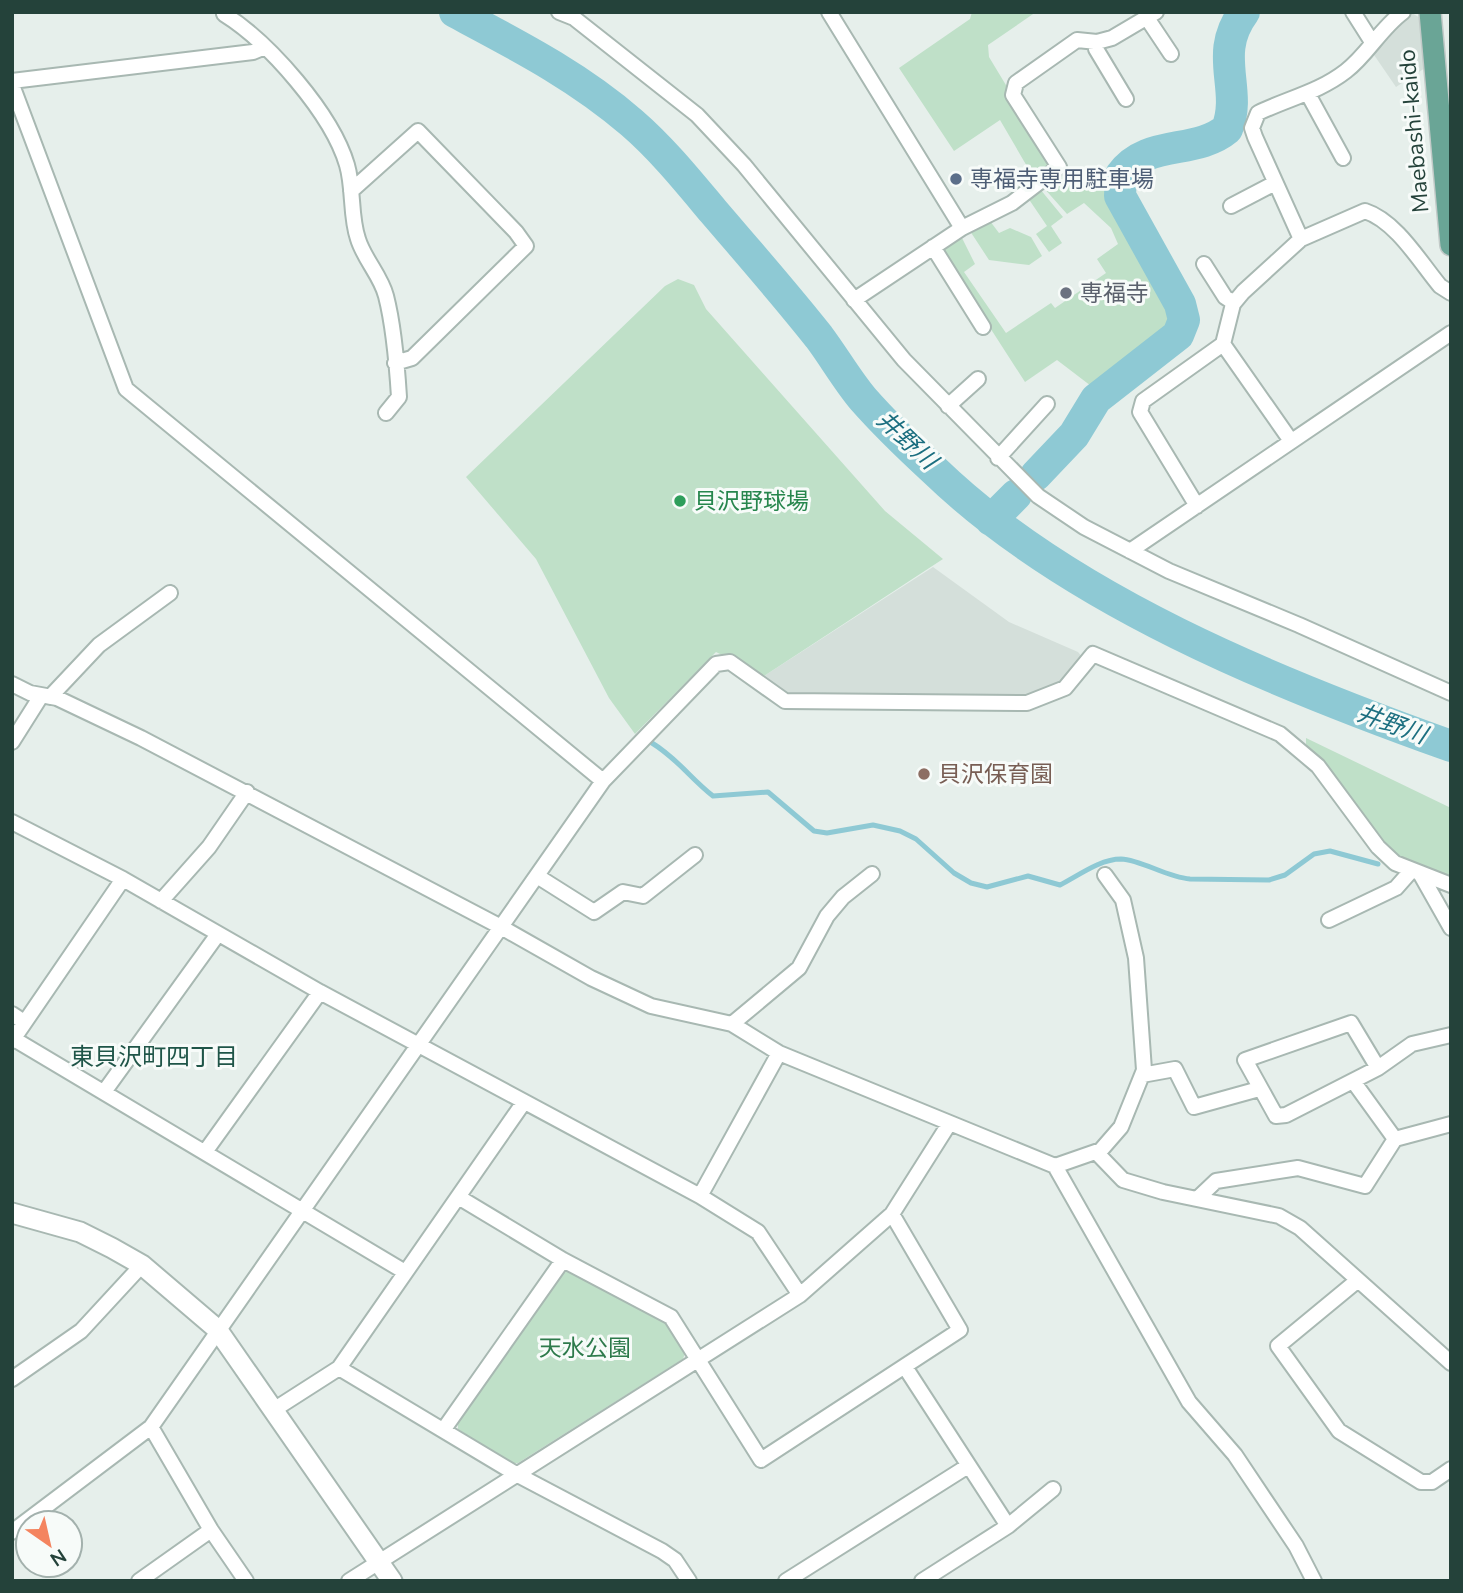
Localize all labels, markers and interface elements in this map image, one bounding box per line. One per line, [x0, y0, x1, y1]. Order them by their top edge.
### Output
street label: Maebashi-kaido [1391, 48, 1437, 214]
place label: 専福寺専用駐車場 [970, 164, 1154, 195]
marker: 専福寺専用駐車場 [948, 171, 964, 187]
place label: 専福寺 [1080, 278, 1149, 309]
marker: 専福寺 [1058, 285, 1074, 301]
water label: 井野川 [870, 404, 946, 478]
place label: 貝沢野球場 [694, 486, 809, 517]
marker: 貝沢野球場 [672, 493, 688, 509]
water label: 井野川 [1353, 697, 1434, 752]
place label: 貝沢保育園 [938, 759, 1053, 790]
marker: 貝沢保育園 [916, 766, 932, 782]
district label: 東貝沢町四丁目 [70, 1041, 238, 1073]
park label: 天水公園 [539, 1333, 631, 1364]
north arrow [14, 1509, 84, 1579]
text: N [45, 1543, 71, 1572]

